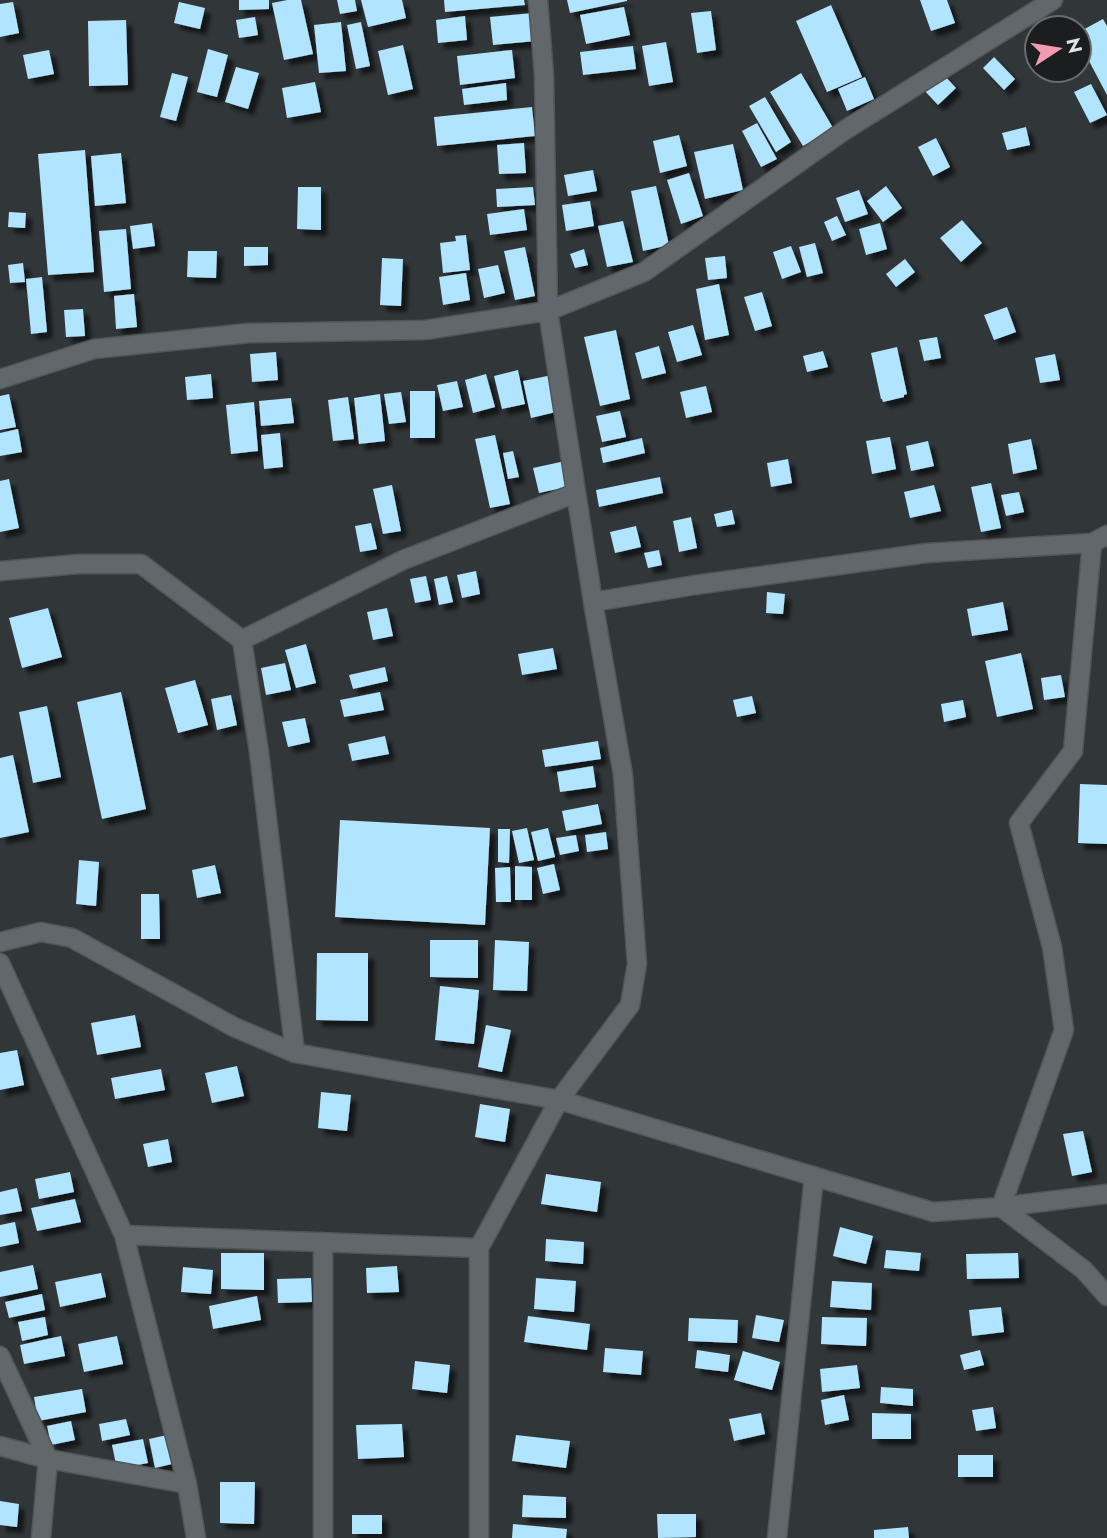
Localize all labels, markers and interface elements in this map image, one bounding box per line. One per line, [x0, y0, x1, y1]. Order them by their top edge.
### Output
north arrow [1023, 14, 1093, 84]
text: N [1059, 35, 1089, 56]

